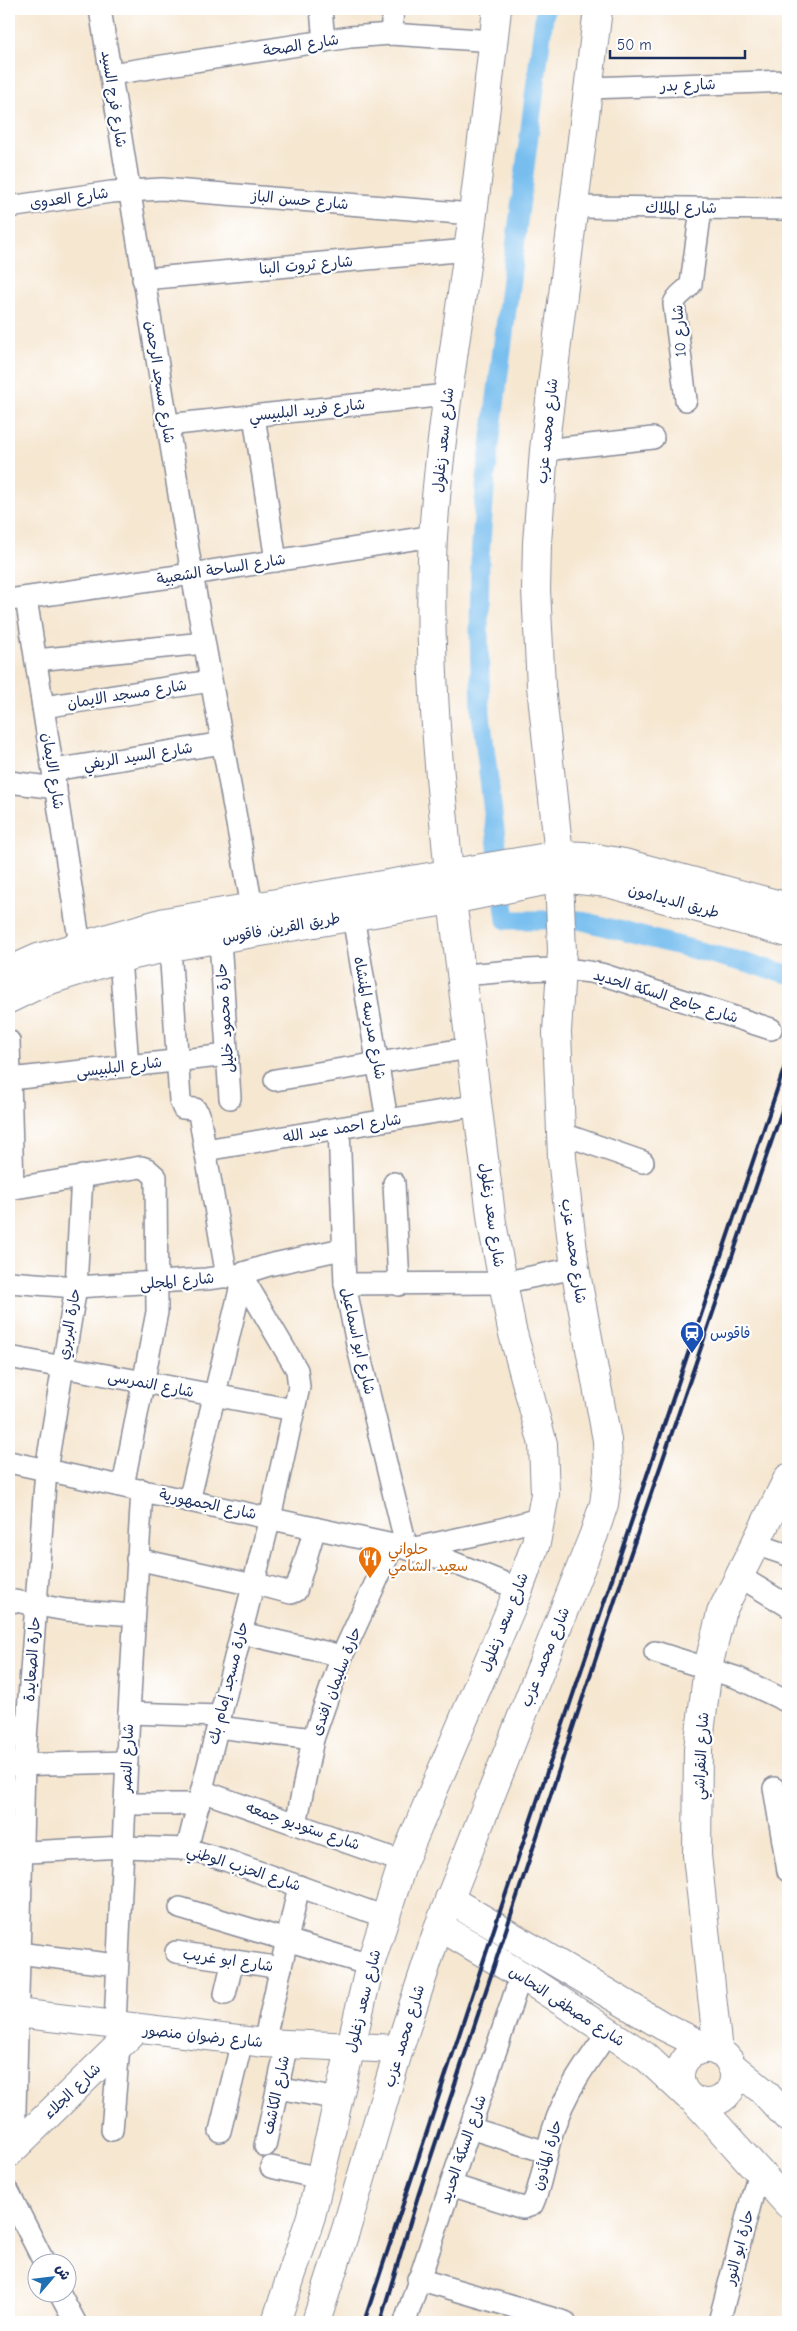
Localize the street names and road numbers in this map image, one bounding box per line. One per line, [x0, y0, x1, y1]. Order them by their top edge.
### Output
street label: شارع الصحة [262, 30, 340, 61]
street label: شارع فرج السيد [96, 49, 131, 149]
street label: شارع بدر [659, 75, 716, 96]
street label: شارع العدوى [29, 184, 110, 213]
street label: شارع حسن الباز [250, 187, 349, 214]
street label: شارع الملاك [645, 199, 717, 218]
street label: شارع ثروت البنا [258, 252, 354, 279]
street label: شارع 10 [668, 304, 691, 358]
street label: شارع مسجد الرحمن [140, 319, 179, 445]
street label: شارع محمد عزب [533, 377, 562, 485]
street label: شارع سعد زغلول [429, 387, 458, 494]
street label: شارع فريد البلبيسي [248, 395, 366, 429]
street label: شارع الساحة الشعبية [155, 550, 287, 589]
street label: شارع مسجد الايمان [66, 676, 188, 713]
street label: شارع الايمان [37, 731, 68, 811]
street label: شارع السيد الريفي [82, 738, 195, 777]
street label: طريق الديدامون [627, 880, 721, 922]
street label: طريق القرين, فاقوس [220, 909, 342, 947]
street label: شارع مدرسه المنشاه [349, 955, 390, 1081]
street label: حارة محمود خليل [212, 962, 238, 1074]
street label: شارع جامع السكة الحديد [591, 965, 741, 1029]
street label: شارع البلبيسى [75, 1053, 163, 1082]
street label: شارع احمد عبد الله [281, 1110, 403, 1147]
street label: شارع سعد زغلول [475, 1161, 508, 1269]
street label: شارع محمد عزب [557, 1197, 590, 1305]
street label: شارع المجلى [139, 1269, 215, 1294]
street label: شارع ابو اسماعيل [336, 1286, 379, 1396]
street label: حارة البربري [54, 1287, 86, 1361]
street label: شارع النمرسى [106, 1367, 196, 1402]
street label: شارع الجمهورية [157, 1485, 258, 1524]
street label: شارع سعد زغلول [476, 1570, 533, 1675]
street label: شارع محمد عزب [517, 1604, 574, 1710]
street label: حارة الصعايدة [20, 1616, 44, 1702]
street label: حارة مسجد إمام بك [204, 1619, 254, 1747]
street label: حارة سليمان افندى [307, 1624, 365, 1738]
street label: شارع النقراشي [690, 1712, 716, 1801]
street label: شارع النصر [117, 1723, 138, 1795]
street label: شارع ستوديو جمعه [243, 1798, 362, 1855]
street label: شارع الحزب الوطني [184, 1841, 303, 1899]
street label: شارع ابو غريب [181, 1945, 274, 1976]
street label: شارع سعد زغلول [342, 1948, 385, 2055]
street label: شارع مصطفى النحاس [505, 1962, 628, 2051]
street label: شارع محمد عزب [380, 1983, 429, 2090]
street label: شارع رضوان منصور [141, 2021, 264, 2052]
street label: شارع الكاشف [259, 2054, 294, 2136]
street label: شارع الجلاء [40, 2059, 105, 2123]
street label: شارع السكة الحديد [436, 2092, 491, 2206]
street label: حارة المأذون [528, 2118, 566, 2192]
street label: حارة ابو النور [720, 2207, 759, 2288]

